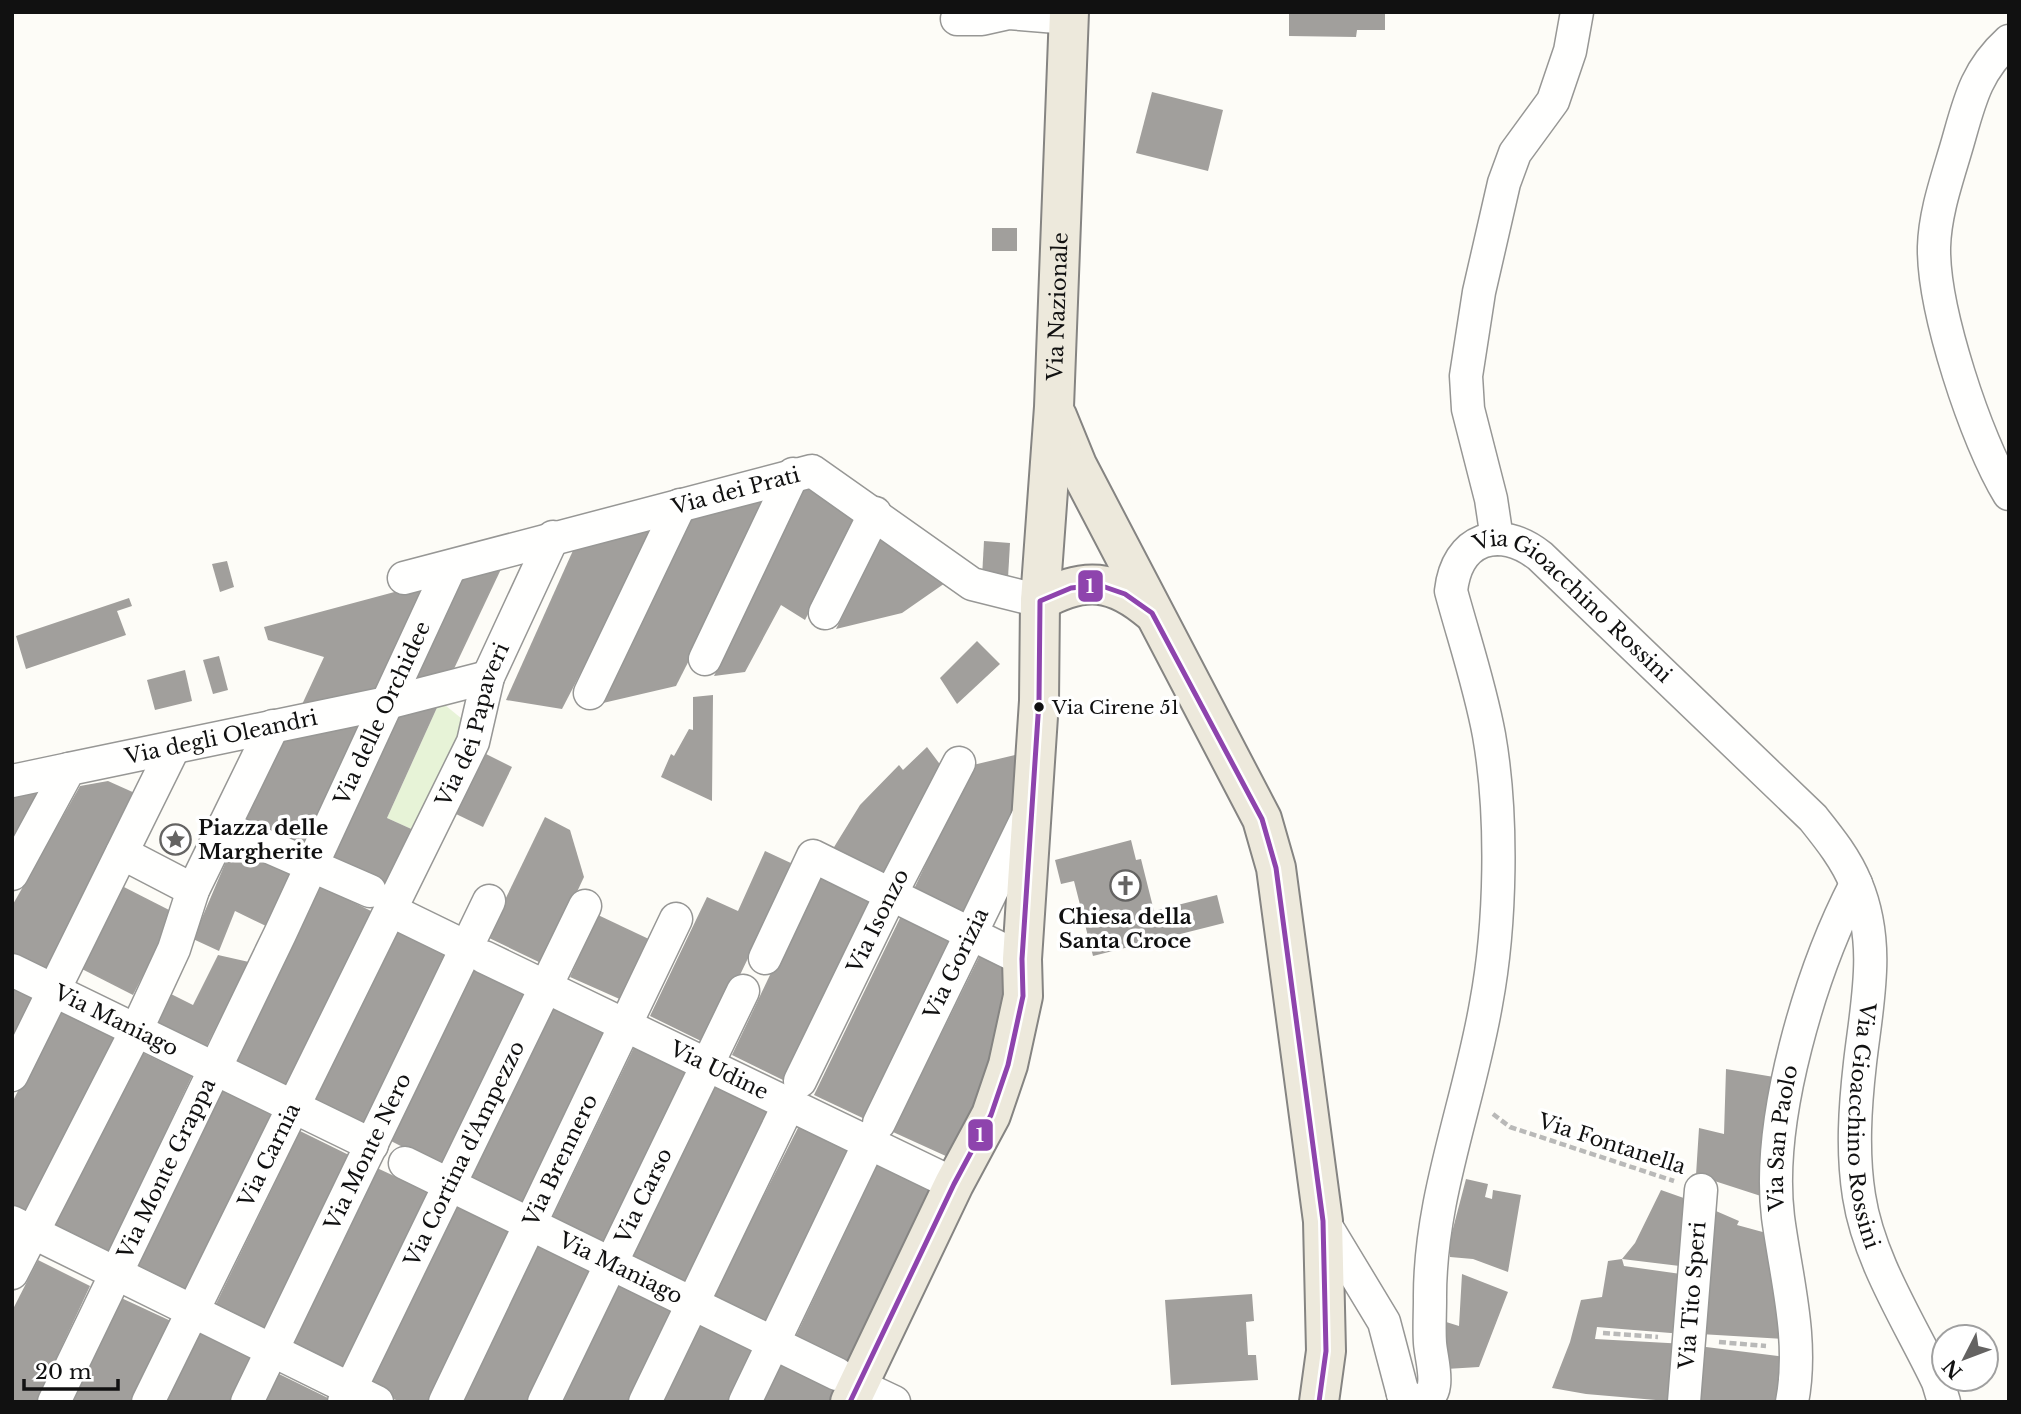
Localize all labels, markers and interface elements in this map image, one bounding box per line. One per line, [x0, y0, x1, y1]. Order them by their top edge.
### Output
street label: Via Nazionale [1042, 232, 1074, 382]
street label: Via dei Prati [668, 462, 803, 521]
street label: Via Gioacchino Rossini [1468, 526, 1677, 688]
line badge: 1 [1077, 569, 1104, 603]
text: 1 [1086, 575, 1094, 598]
street label: Via delle Orchidee [328, 617, 436, 810]
street label: Via dei Papaveri [430, 639, 515, 812]
place label: Via Cirene 51 [1051, 696, 1179, 719]
marker: Via Cirene 51 [1032, 700, 1046, 714]
street label: Via degli Oleandri [122, 705, 320, 770]
place label: Piazza delle Margherite [198, 815, 328, 865]
place icon: Piazza delle Margherite [158, 823, 192, 857]
street label: Via Isonzo [841, 865, 915, 978]
church icon: Chiesa della Santa Croce [1108, 868, 1142, 902]
street label: Via Gorizia [918, 904, 994, 1025]
place label: Chiesa della Santa Croce [1058, 904, 1192, 954]
street label: Via Maniago [49, 979, 183, 1062]
street label: Via Gioacchino Rossini [1842, 1000, 1885, 1253]
street label: Via Udine [665, 1035, 772, 1105]
street label: Via Cortina d'Ampezzo [398, 1037, 531, 1272]
street label: Via San Paolo [1763, 1063, 1804, 1213]
street label: Via Monte Nero [319, 1069, 417, 1235]
street label: Via Monte Grappa [112, 1074, 221, 1264]
street label: Via Brennero [518, 1090, 603, 1231]
street label: Via Carnia [232, 1099, 306, 1212]
street label: Via Fontanella [1534, 1108, 1689, 1180]
line badge: 1 [967, 1118, 994, 1152]
text: 1 [976, 1124, 984, 1147]
street label: Via Carso [609, 1144, 678, 1249]
street label: Via Tito Speri [1674, 1220, 1711, 1371]
street label: Via Maniago [553, 1227, 687, 1310]
north arrow [1930, 1323, 2000, 1393]
scale bar [24, 1348, 119, 1392]
text: N [1938, 1355, 1967, 1383]
text: 20 m [35, 1359, 92, 1385]

